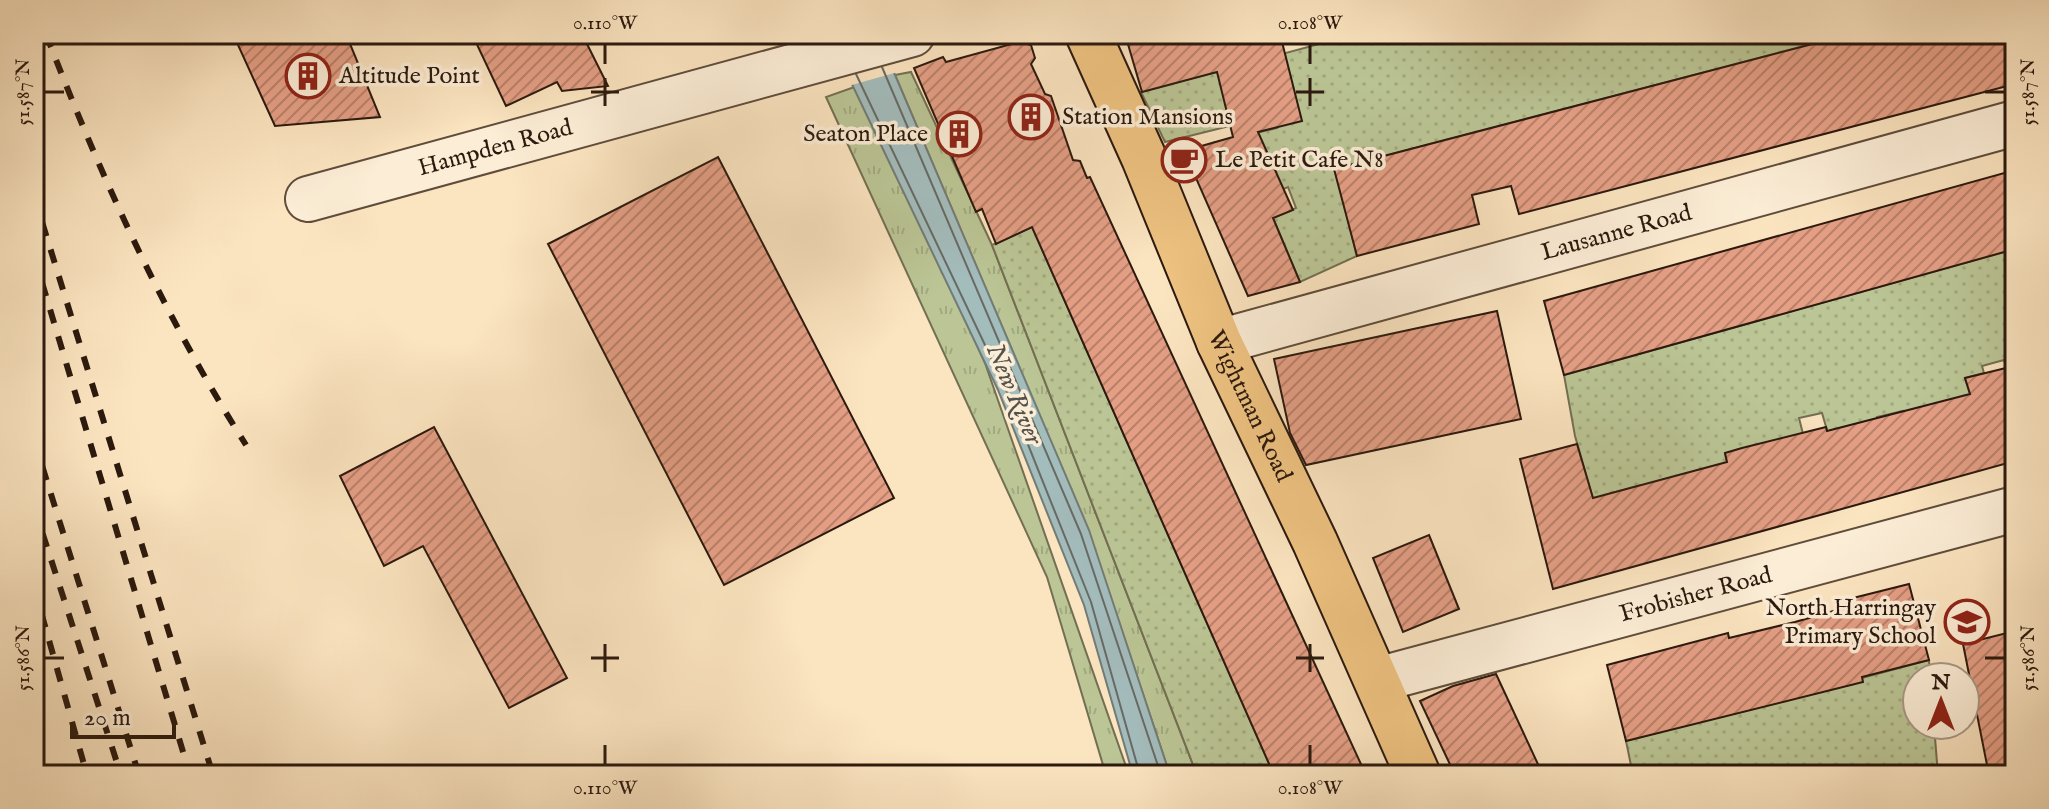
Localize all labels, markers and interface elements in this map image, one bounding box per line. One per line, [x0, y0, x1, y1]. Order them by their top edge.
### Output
text: 0.110°W [573, 11, 638, 36]
text: 0.108°W [1278, 11, 1343, 36]
building icon: Altitude Point [284, 52, 332, 100]
text: 51.587°N [11, 58, 36, 126]
text: 51.587°N [2016, 58, 2041, 126]
place label: Altitude Point [338, 61, 480, 92]
building icon: Station Mansions [1007, 93, 1055, 141]
place label: Station Mansions [1062, 102, 1233, 133]
building icon: Seaton Place [935, 110, 983, 158]
street label: Hampden Road [415, 112, 576, 184]
place label: Seaton Place [803, 119, 928, 150]
cafe icon: Le Petit Cafe N8 [1160, 136, 1208, 184]
place label: Le Petit Cafe N8 [1215, 145, 1384, 176]
street label: Lausanne Road [1537, 197, 1695, 268]
street label: Wightman Road [1200, 325, 1299, 487]
water label: New River [978, 338, 1050, 451]
street label: Frobisher Road [1616, 559, 1775, 630]
place label: North Harringay Primary School [1765, 593, 1936, 652]
school or university icon: North Harringay Primary School [1943, 598, 1991, 646]
text: 51.586°N [11, 625, 36, 691]
text: 51.586°N [2016, 625, 2041, 691]
north arrow [1901, 661, 1981, 741]
text: N [1930, 669, 1951, 697]
scale bar [72, 689, 174, 739]
text: 20 m [84, 703, 131, 734]
text: 0.110°W [573, 776, 638, 801]
text: 0.108°W [1278, 776, 1343, 801]

